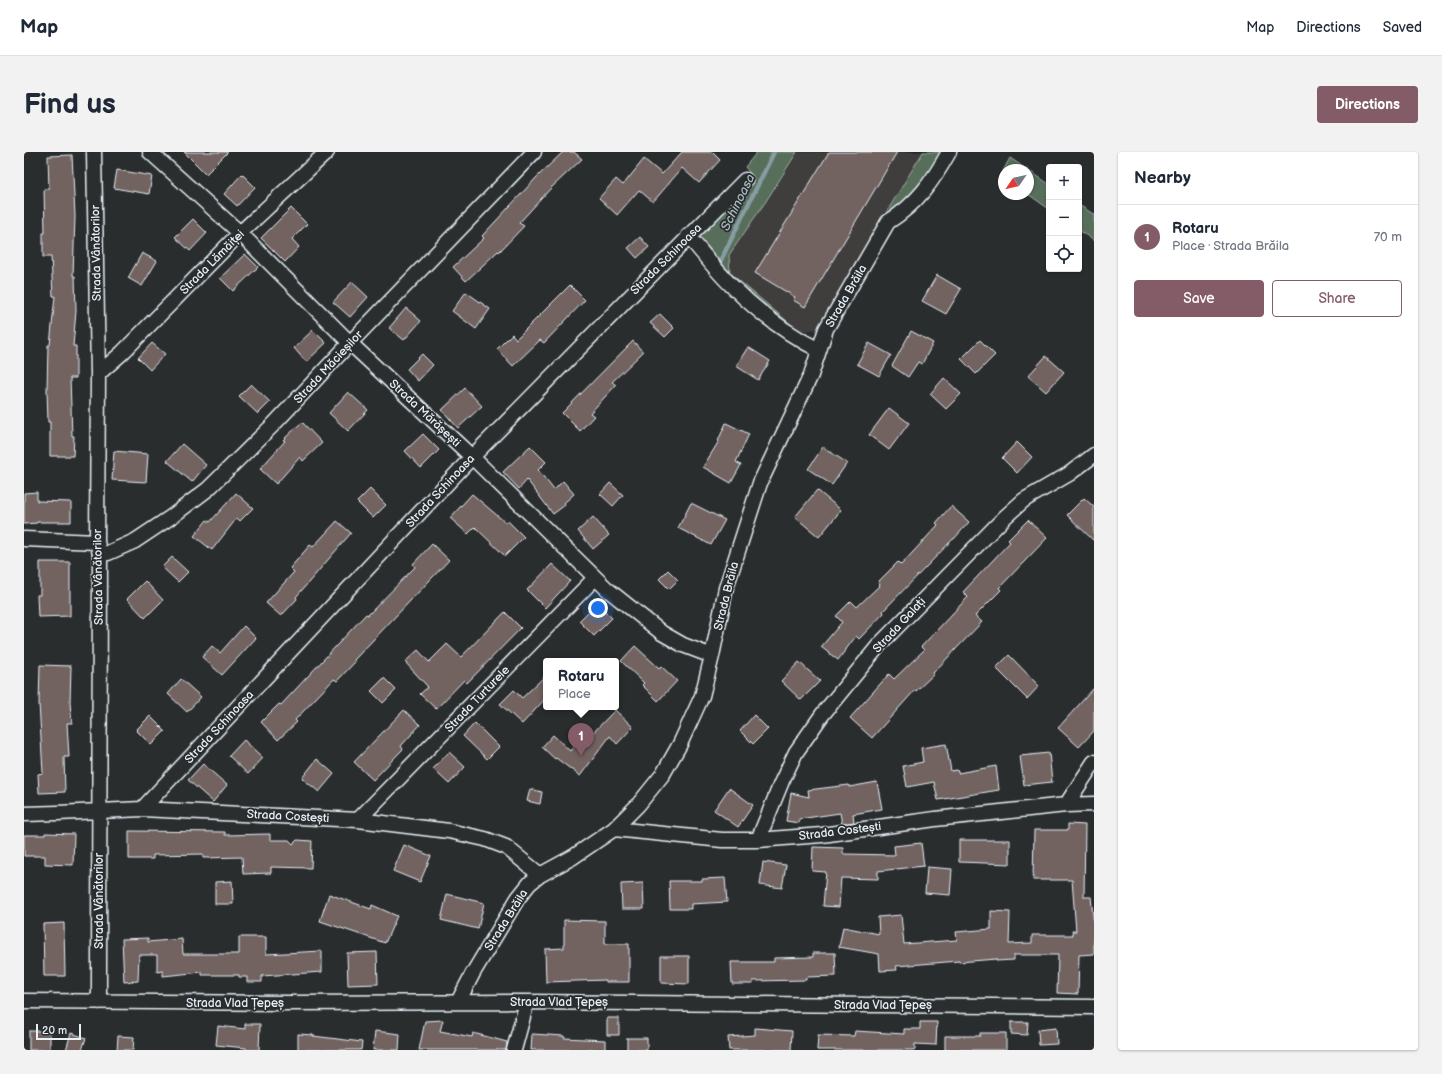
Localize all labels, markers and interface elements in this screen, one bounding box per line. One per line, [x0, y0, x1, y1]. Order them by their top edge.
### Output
text: Map [20, 16, 58, 39]
text: Map [1246, 19, 1274, 36]
text: Directions [1296, 19, 1361, 36]
text: Saved [1383, 19, 1422, 36]
button: Directions [1317, 86, 1418, 123]
text: Find us [24, 88, 116, 121]
north arrow [998, 164, 1034, 200]
map controls [1046, 164, 1082, 272]
button: + [1046, 164, 1082, 200]
text: Nearby [1134, 168, 1191, 188]
water label: Schinoasa [717, 171, 759, 234]
button: − [1046, 200, 1082, 236]
street label: Strada Vânătorilor [88, 204, 105, 301]
text: Rotaru [1172, 219, 1219, 238]
street label: Strada Schinoasa [628, 220, 705, 298]
street label: Strada Lămăiței [177, 227, 248, 298]
text: 1 [1144, 229, 1150, 245]
text: 70 m [1374, 229, 1402, 245]
button: locate [1046, 236, 1082, 272]
text: Place · Strada Brăila [1172, 238, 1289, 254]
street label: Strada Brăila [822, 262, 871, 330]
button: Save [1134, 280, 1264, 317]
button: Share [1272, 280, 1402, 317]
street label: Strada Măcieșilor [291, 327, 367, 407]
street label: Strada Mărășești [386, 376, 464, 450]
street label: Strada Schinoasa [403, 451, 478, 531]
street label: Strada Vânătorilor [90, 528, 107, 625]
street label: Strada Brăila [711, 560, 742, 632]
street label: Strada Galați [870, 594, 929, 656]
your location [588, 598, 608, 618]
popup [543, 658, 619, 710]
street label: Strada Turturele [442, 663, 513, 736]
text: Rotaru [558, 667, 604, 686]
text: Place [558, 686, 591, 702]
street label: Strada Schinoasa [182, 687, 257, 767]
pin: 1 [568, 723, 594, 756]
street label: Strada Costești [246, 807, 330, 826]
street label: Strada Costești [798, 819, 882, 844]
street label: Strada Vânătorilor [92, 852, 107, 949]
street label: Strada Brăila [482, 886, 531, 954]
street label: Strada Vlad Țepeș [510, 995, 608, 1010]
street label: Strada Vlad Țepeș [186, 996, 284, 1011]
street label: Strada Vlad Țepeș [834, 998, 932, 1013]
scale bar [36, 1022, 81, 1041]
text: 20 m [42, 1024, 67, 1037]

